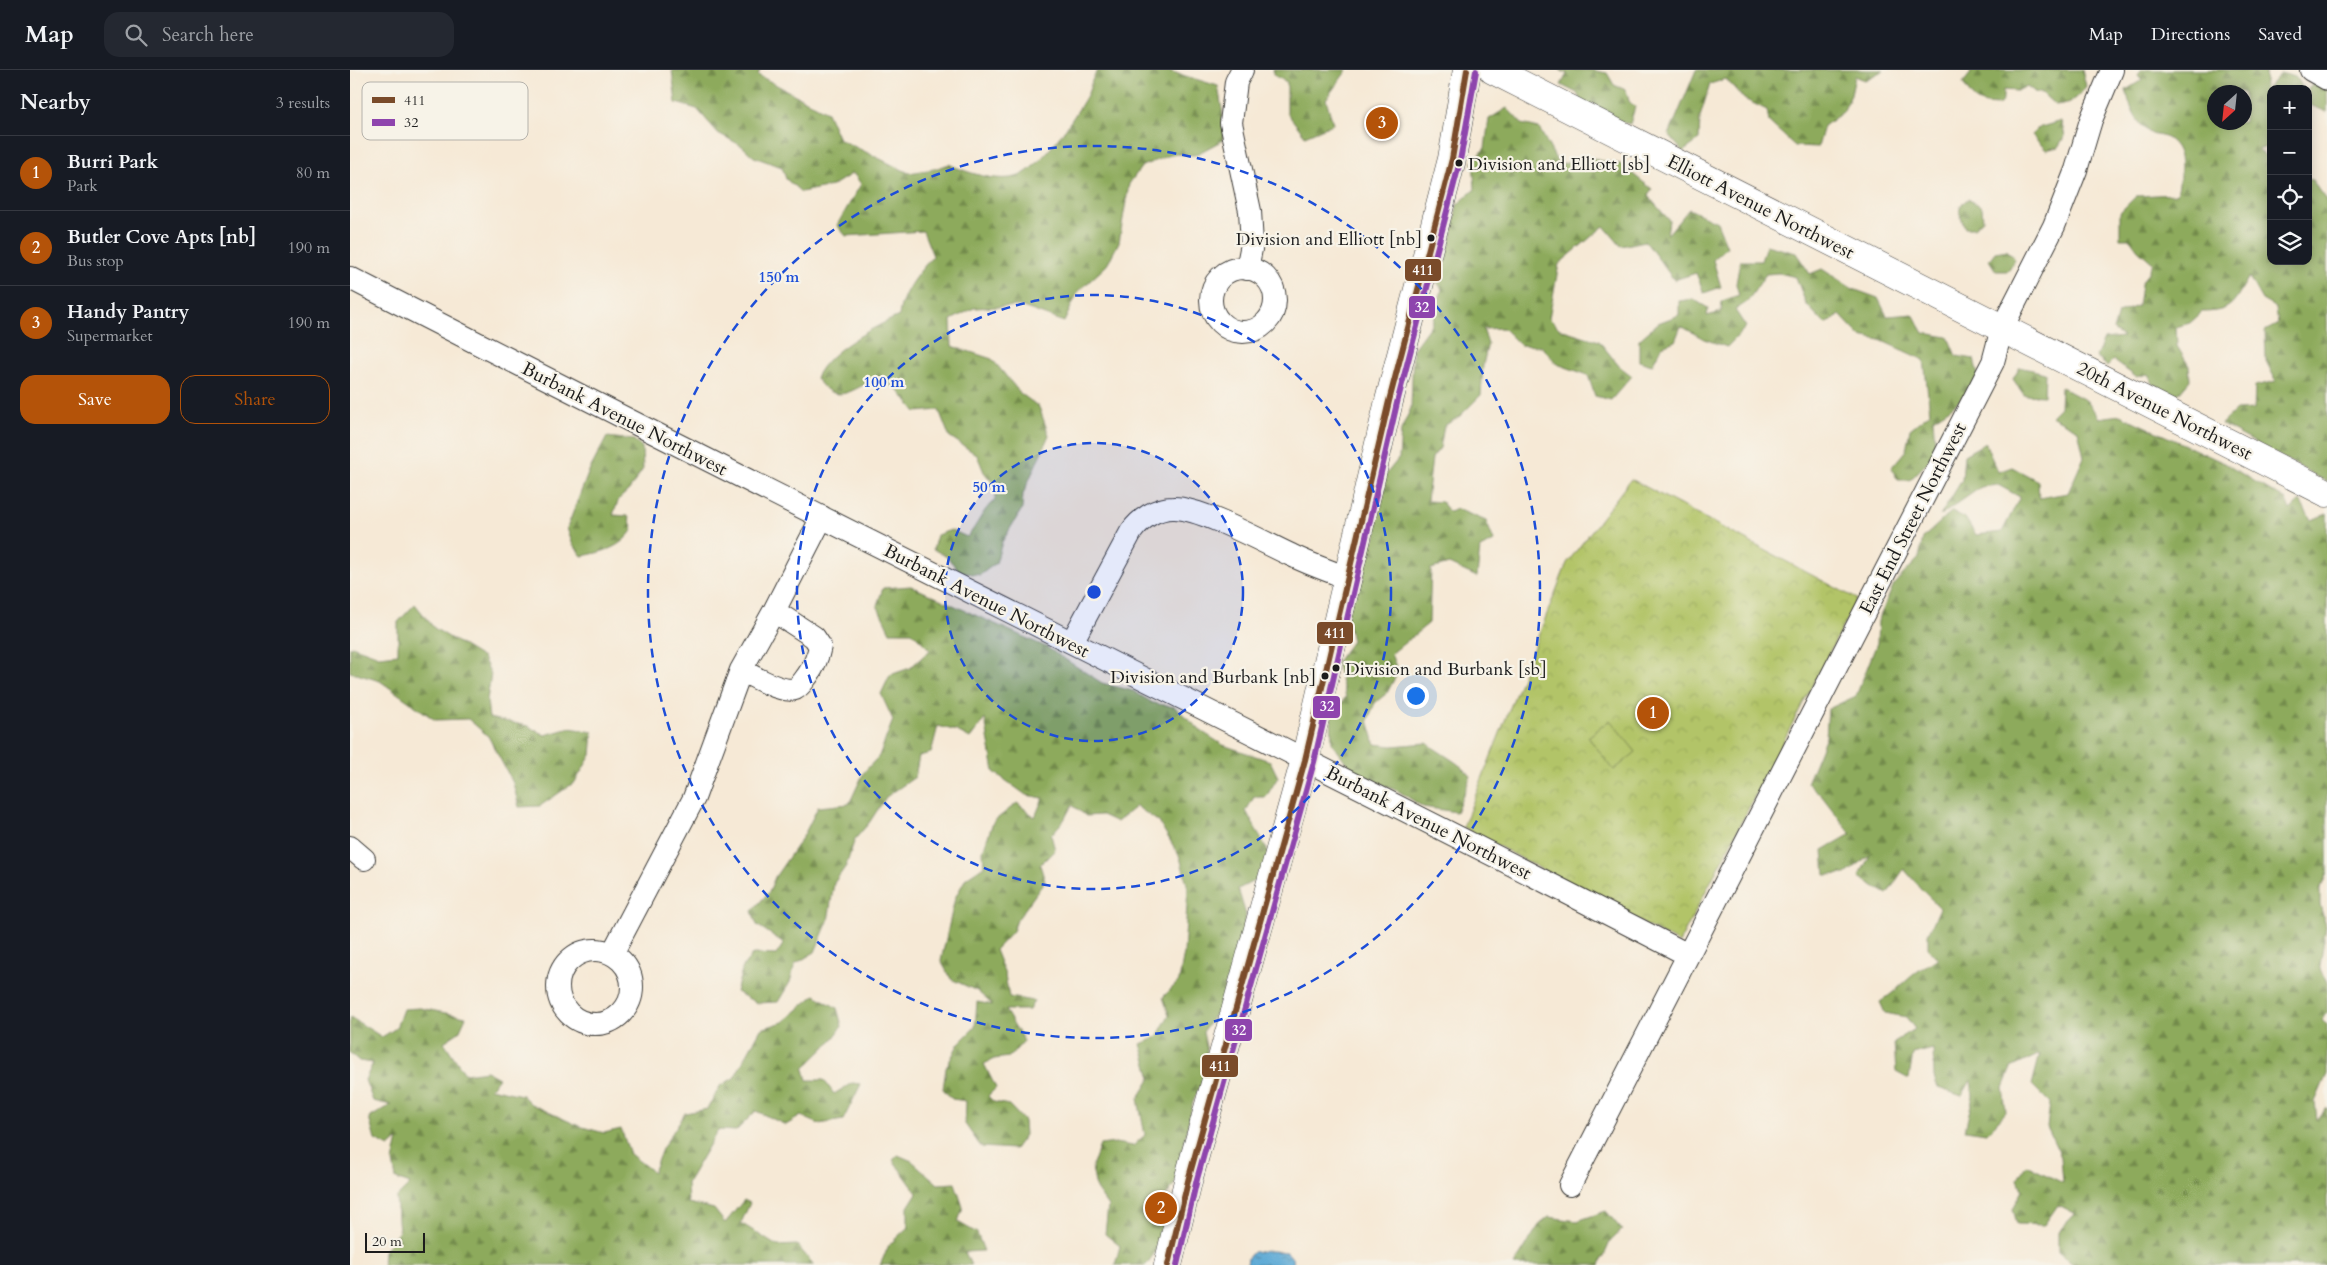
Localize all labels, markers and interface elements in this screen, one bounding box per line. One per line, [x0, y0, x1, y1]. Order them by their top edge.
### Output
search box [104, 12, 454, 57]
text: Map [25, 18, 74, 51]
icon: search [122, 21, 150, 49]
text: Search here [162, 22, 254, 48]
text: Map [2089, 22, 2123, 47]
text: Directions [2151, 22, 2230, 47]
text: Saved [2258, 22, 2302, 47]
legend [362, 82, 528, 140]
north arrow [2207, 85, 2252, 130]
map controls [2267, 85, 2312, 265]
button: + [2267, 85, 2312, 130]
text: Nearby [20, 88, 91, 117]
text: 411 [404, 91, 426, 110]
text: 3 results [276, 92, 330, 114]
pin: 3 [1366, 104, 1398, 142]
text: 32 [404, 113, 418, 132]
button: − [2267, 130, 2312, 175]
street label: Elliott Avenue Northwest [1662, 148, 1859, 265]
text: Burri Park [67, 149, 158, 175]
place label: Division and Elliott [sb] [1468, 152, 1650, 177]
marker: Division and Elliott [sb] [1454, 158, 1464, 168]
text: 1 [32, 162, 40, 184]
text: 80 m [296, 162, 330, 184]
text: Park [67, 175, 98, 197]
button: locate [2267, 175, 2312, 220]
button: layers [2267, 220, 2312, 265]
text: Butler Cove Apts [nb] [67, 224, 256, 250]
place label: Division and Elliott [nb] [1236, 227, 1422, 252]
marker: Division and Elliott [nb] [1426, 233, 1436, 243]
text: 2 [32, 237, 40, 259]
text: 190 m [288, 237, 330, 259]
text: Bus stop [67, 250, 124, 272]
line badge: 411 [1404, 258, 1442, 282]
text: 411 [1412, 261, 1434, 280]
text: 150 m [759, 267, 800, 287]
line badge: 32 [1408, 295, 1436, 319]
text: 32 [1415, 298, 1429, 317]
text: Handy Pantry [67, 299, 189, 325]
text: 3 [32, 312, 40, 334]
text: 190 m [288, 312, 330, 334]
text: Supermarket [67, 325, 153, 347]
street label: 20th Avenue Northwest [2072, 355, 2257, 466]
street label: Burbank Avenue Northwest [517, 356, 732, 482]
text: 100 m [864, 372, 905, 392]
button: Save [20, 375, 170, 424]
button: Share [180, 375, 330, 424]
street label: East End Street Northwest [1853, 418, 1973, 619]
text: 50 m [972, 477, 1006, 497]
street label: Burbank Avenue Northwest [879, 538, 1094, 664]
centre of rings [1085, 583, 1103, 601]
line badge: 411 [1316, 621, 1354, 645]
text: 411 [1324, 624, 1346, 643]
place label: Division and Burbank [sb] [1345, 657, 1547, 682]
marker: Division and Burbank [sb] [1331, 663, 1341, 673]
place label: Division and Burbank [nb] [1110, 665, 1316, 690]
marker: Division and Burbank [nb] [1320, 671, 1330, 681]
your location [1403, 683, 1429, 709]
pin: 1 [1637, 694, 1669, 732]
line badge: 32 [1312, 695, 1341, 719]
text: 32 [1320, 697, 1334, 716]
street label: Burbank Avenue Northwest [1321, 760, 1536, 886]
line badge: 32 [1224, 1018, 1253, 1042]
text: 32 [1232, 1021, 1246, 1040]
line badge: 411 [1201, 1054, 1239, 1078]
text: 411 [1209, 1057, 1231, 1076]
pin: 2 [1145, 1189, 1177, 1227]
scale bar [365, 1230, 425, 1253]
text: 20 m [372, 1232, 402, 1251]

